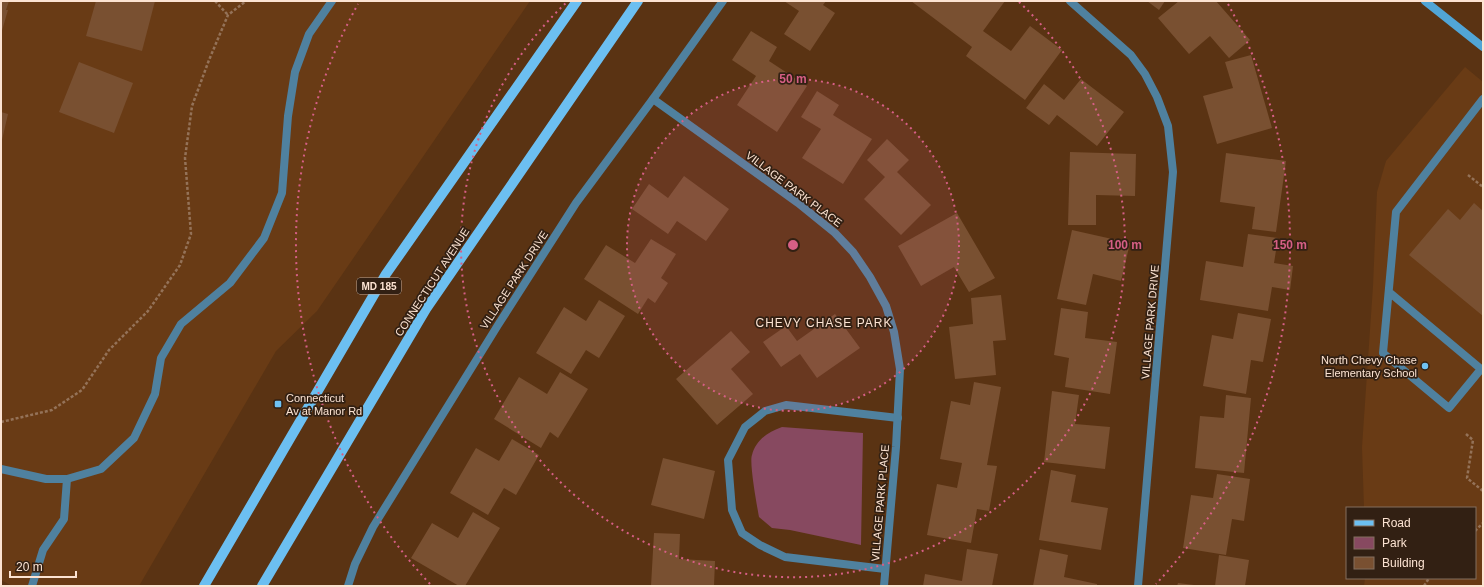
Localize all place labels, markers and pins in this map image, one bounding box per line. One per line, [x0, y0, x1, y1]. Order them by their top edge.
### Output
centre of rings [786, 238, 800, 252]
place label: North Chevy Chase Elementary School [1321, 354, 1417, 379]
marker: North Chevy Chase Elementary School [1420, 361, 1430, 371]
place label: Connecticut Av at Manor Rd [286, 392, 362, 417]
marker: Connecticut Av at Manor Rd [273, 399, 283, 409]

